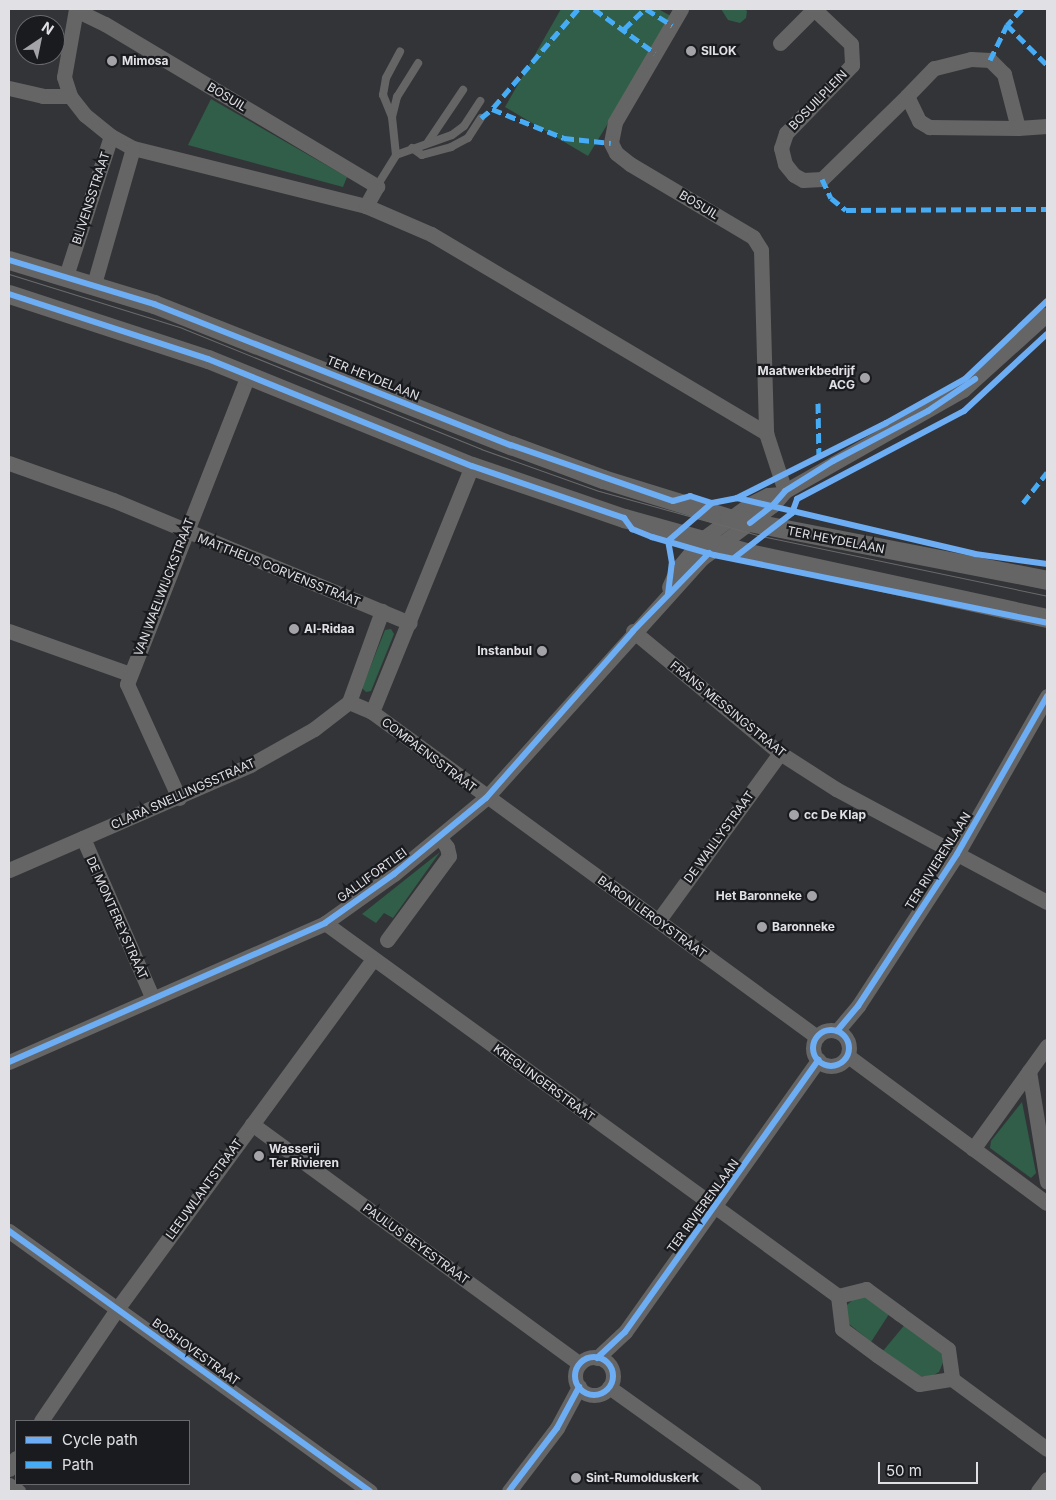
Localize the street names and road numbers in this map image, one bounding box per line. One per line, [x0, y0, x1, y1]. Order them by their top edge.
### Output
street label: BOSUILPLEIN [786, 67, 850, 133]
street label: BOSUIL [205, 80, 249, 114]
street label: BLIVENSSTRAAT [69, 150, 113, 246]
street label: BOSUIL [677, 188, 721, 222]
street label: TER HEYDELAAN [325, 353, 421, 403]
street label: VAN WAELWIJCKSTRAAT [131, 516, 197, 658]
street label: TER HEYDELAAN [786, 524, 886, 556]
street label: MATTHEUS CORVENSSTRAAT [196, 531, 362, 609]
street label: FRANS MESSINGSTRAAT [667, 658, 789, 760]
street label: COMPAENSSTRAAT [379, 715, 479, 795]
street label: CLARA SNELLINGSSTRAAT [109, 756, 257, 832]
street label: DE WAILLYSTRAAT [681, 788, 757, 886]
street label: TER RIVIERENLAAN [902, 810, 974, 912]
street label: GALLIFORTLEI [334, 845, 410, 905]
street label: DE MONTEREYSTRAAT [83, 854, 151, 982]
street label: BARON LEROYSTRAAT [595, 873, 709, 961]
street label: KREGLINGERSTRAAT [491, 1041, 597, 1125]
street label: LEEUWLANTSTRAAT [163, 1136, 245, 1242]
street label: TER RIVIERENLAAN [664, 1156, 742, 1256]
street label: PAULUS BEYESTRAAT [360, 1201, 472, 1287]
street label: BOSHOVESTRAAT [149, 1315, 243, 1389]

